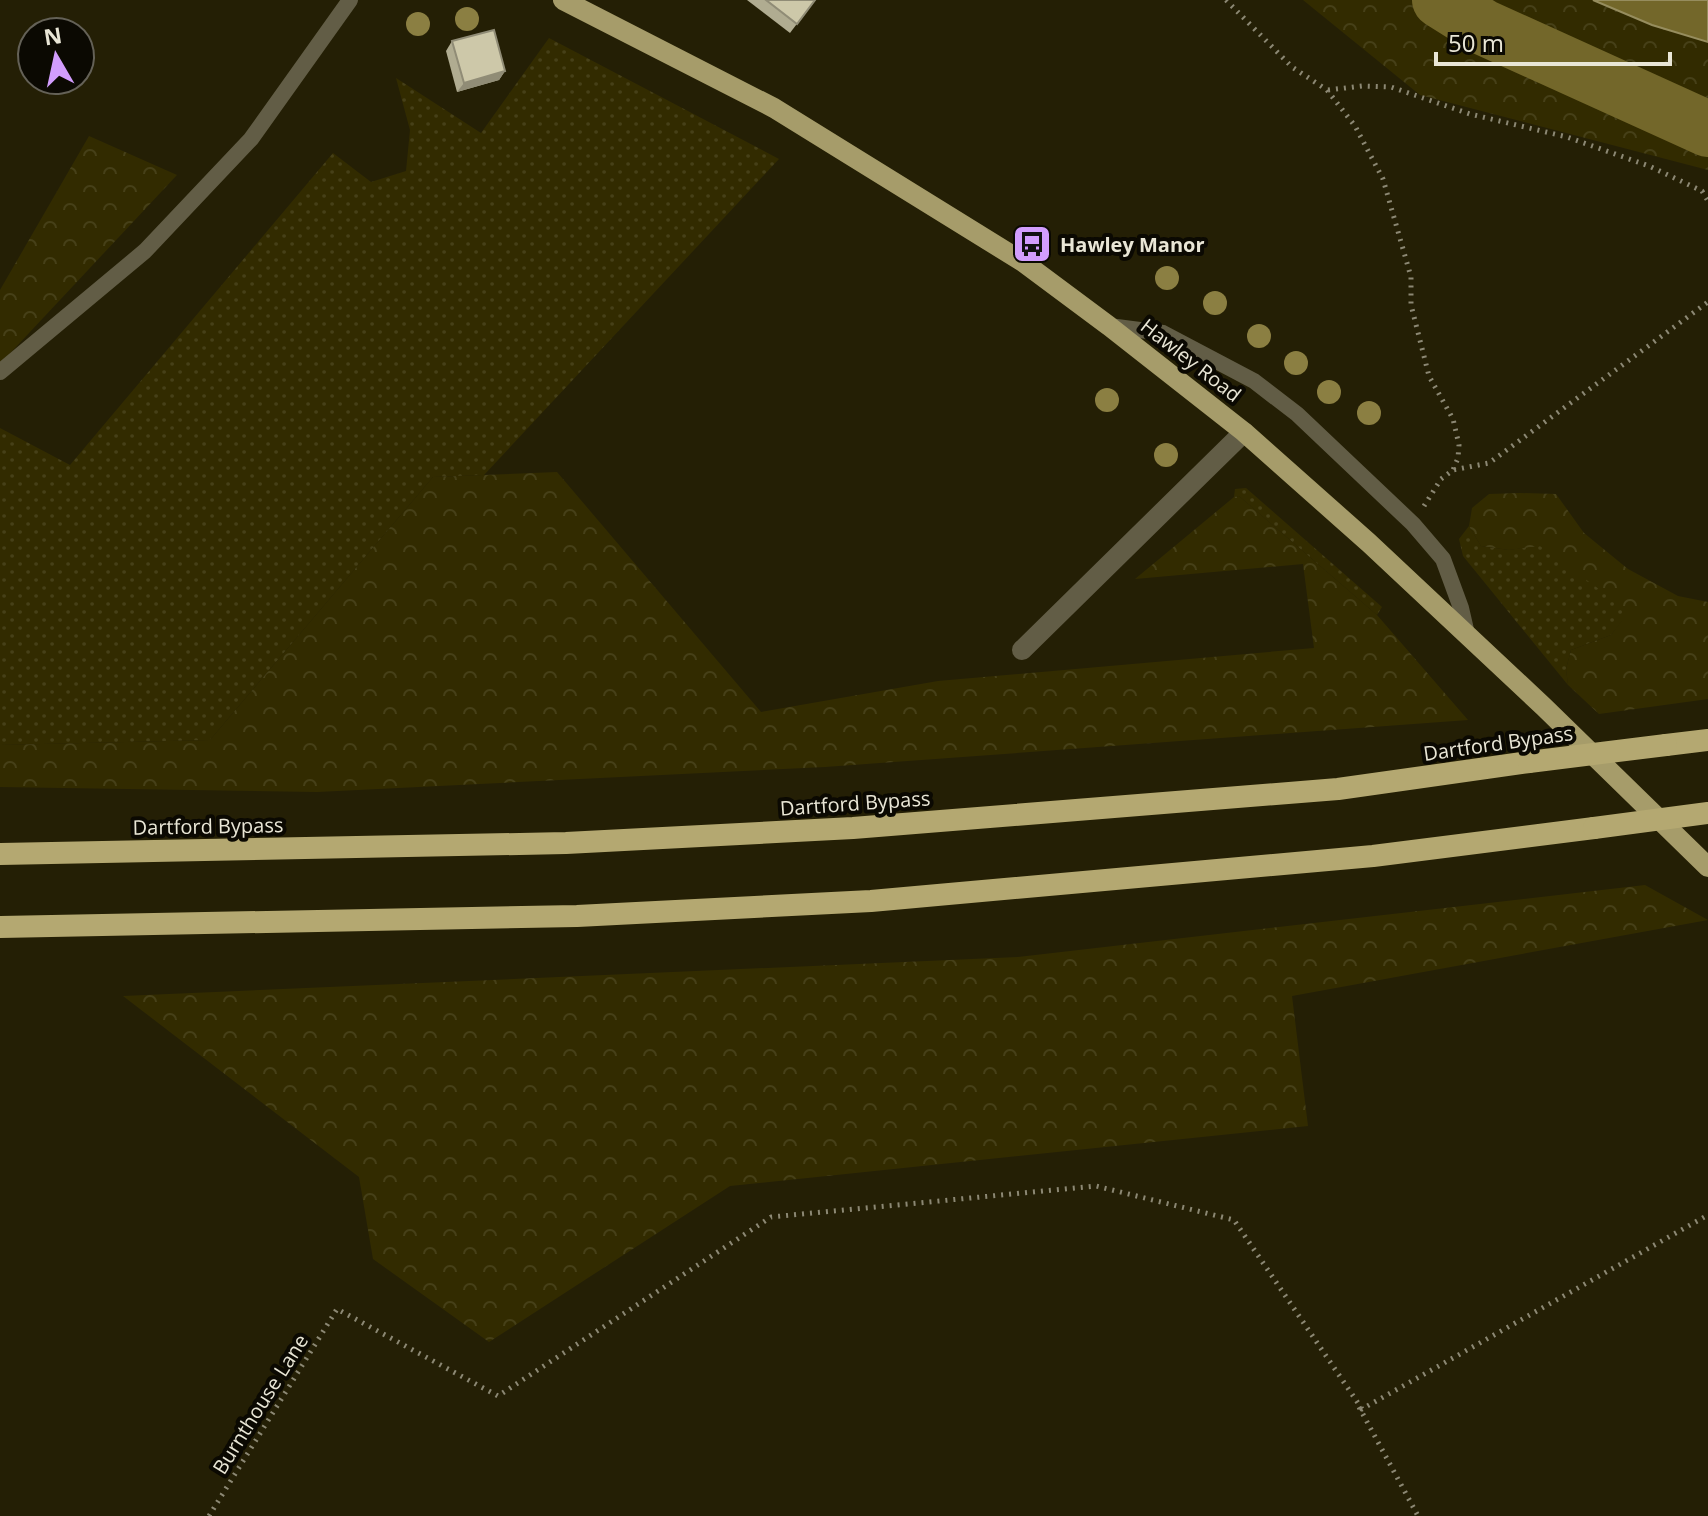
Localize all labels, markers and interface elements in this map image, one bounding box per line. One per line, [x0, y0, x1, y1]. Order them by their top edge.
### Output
north arrow [16, 16, 96, 96]
scale bar [1436, 16, 1670, 66]
text: N [42, 19, 64, 51]
text: 50 m [1448, 26, 1504, 59]
bus stop icon: Hawley Manor [1011, 223, 1053, 265]
place label: Hawley Manor [1060, 231, 1205, 258]
street label: Hawley Road [1135, 312, 1247, 408]
street label: Dartford Bypass [1422, 719, 1574, 767]
street label: Dartford Bypass [779, 784, 931, 822]
street label: Dartford Bypass [132, 811, 284, 841]
street label: Burnthouse Lane [206, 1329, 314, 1479]

